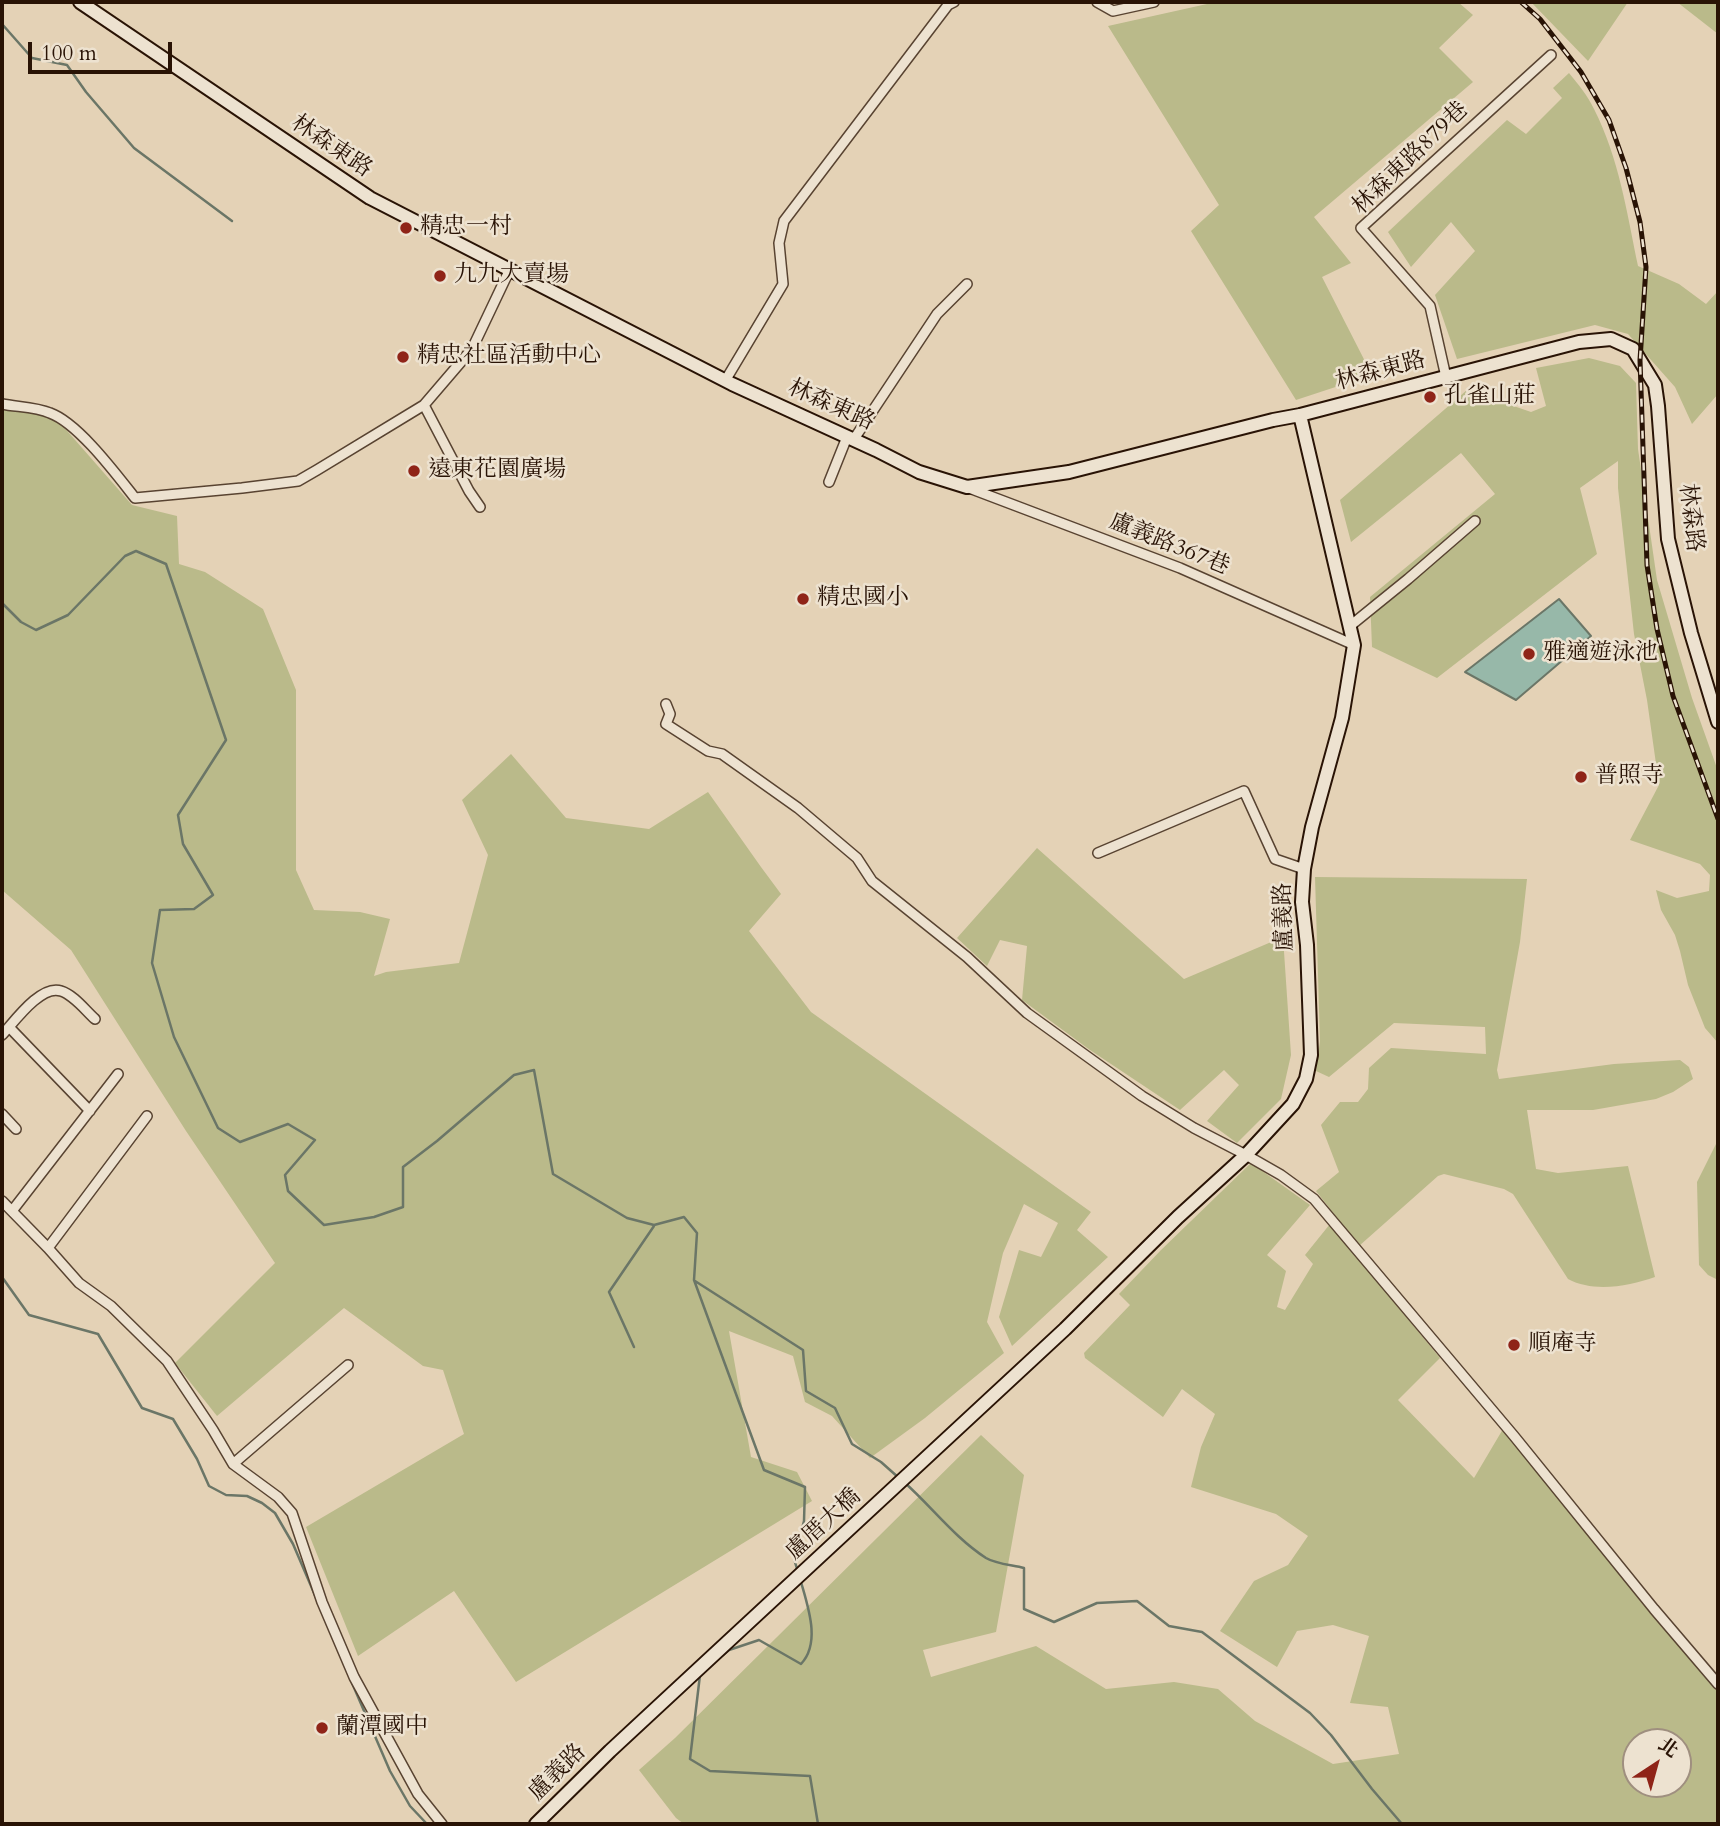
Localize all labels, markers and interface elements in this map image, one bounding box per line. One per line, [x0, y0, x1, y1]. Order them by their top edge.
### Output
scale bar [32, 28, 175, 72]
text: 100 m [41, 39, 97, 68]
street label: 林森東路879巷 [1347, 97, 1475, 221]
street label: 林森東路 [285, 110, 377, 184]
place label: 精忠一村 [420, 214, 512, 242]
marker: 精忠一村 [398, 220, 414, 236]
place label: 九九大賣場 [454, 262, 569, 290]
marker: 九九大賣場 [432, 268, 448, 284]
place label: 精忠社區活動中心 [417, 343, 601, 371]
street label: 林森東路 [1333, 347, 1429, 397]
marker: 精忠社區活動中心 [395, 349, 411, 365]
street label: 林森東路 [783, 375, 879, 437]
place label: 孔雀山莊 [1444, 383, 1536, 411]
marker: 孔雀山莊 [1422, 389, 1438, 405]
place label: 遠東花園廣場 [428, 457, 566, 485]
marker: 遠東花園廣場 [406, 463, 422, 479]
street label: 林森路 [1672, 482, 1708, 554]
street label: 盧義路367巷 [1105, 508, 1233, 582]
place label: 精忠國小 [817, 585, 909, 613]
marker: 精忠國小 [795, 591, 811, 607]
place label: 雅適遊泳池 [1543, 640, 1658, 668]
marker: 雅適遊泳池 [1521, 646, 1537, 662]
place label: 普照寺 [1595, 763, 1664, 791]
marker: 普照寺 [1573, 769, 1589, 785]
street label: 盧義路 [1270, 882, 1300, 952]
place label: 順庵寺 [1528, 1331, 1597, 1359]
marker: 順庵寺 [1506, 1337, 1522, 1353]
street label: 盧厝大橋 [781, 1484, 867, 1566]
place label: 蘭潭國中 [336, 1714, 428, 1742]
marker: 蘭潭國中 [314, 1720, 330, 1736]
north arrow [1622, 1728, 1692, 1798]
text: 北 [1653, 1732, 1683, 1764]
street label: 盧義路 [524, 1739, 592, 1807]

